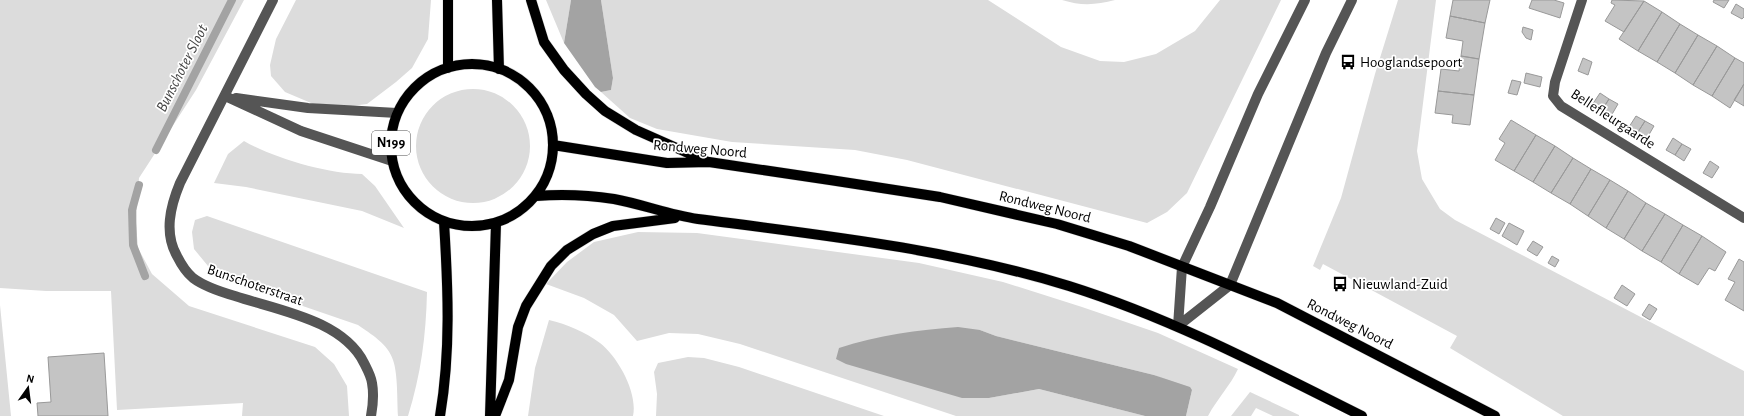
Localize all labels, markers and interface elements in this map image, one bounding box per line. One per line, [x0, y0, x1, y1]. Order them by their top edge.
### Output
water label: Bunschoter Sloot [153, 21, 211, 114]
bus stop icon: Hooglandsepoort [1339, 53, 1357, 71]
place label: Hooglandsepoort [1360, 55, 1463, 70]
street label: Bellefleurgaarde [1568, 86, 1658, 152]
road number: N199 [372, 131, 410, 155]
street label: Rondweg Noord [652, 137, 748, 161]
street label: Rondweg Noord [998, 188, 1093, 226]
street label: Bunschoterstraat [205, 262, 305, 308]
bus stop icon: Nieuwland-Zuid [1331, 275, 1349, 293]
place label: Nieuwland-Zuid [1352, 277, 1448, 292]
street label: Rondweg Noord [1305, 296, 1396, 352]
north arrow [8, 368, 48, 408]
text: N [25, 373, 35, 385]

